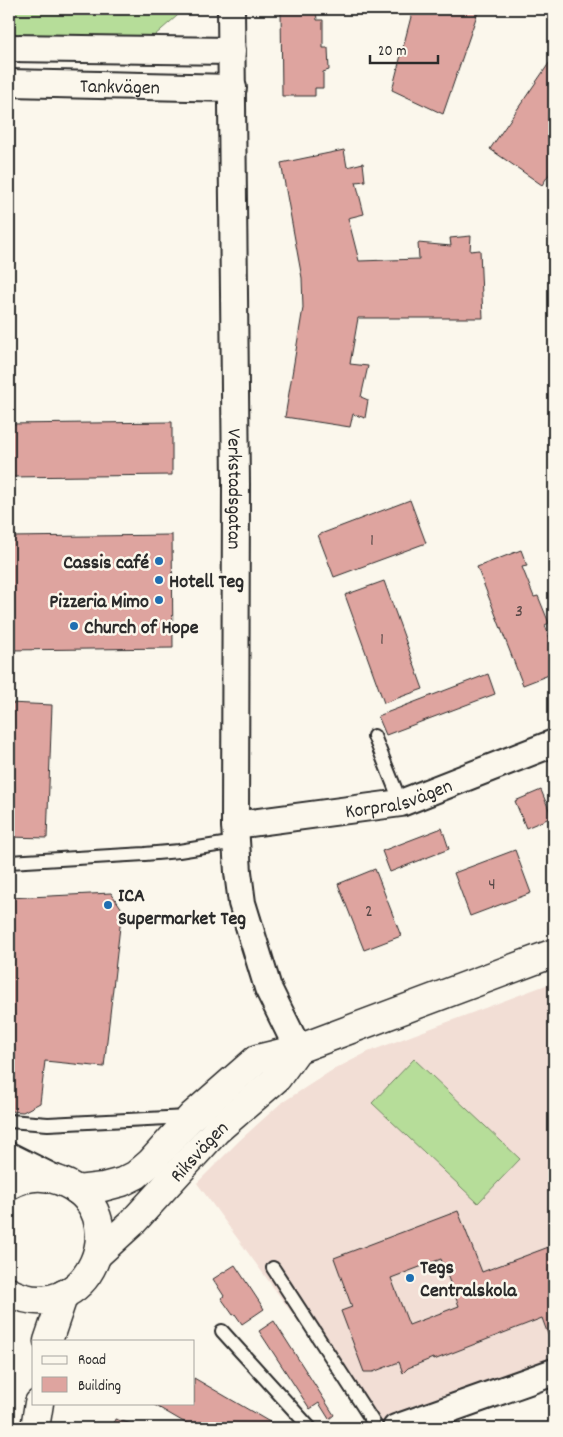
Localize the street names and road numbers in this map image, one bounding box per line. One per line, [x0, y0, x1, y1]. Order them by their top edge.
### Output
street label: Tankvägen [80, 74, 160, 103]
street label: Verkstadsgatan [218, 428, 247, 550]
street label: Korpralsvägen [344, 773, 457, 827]
street label: Riksvägen [165, 1115, 235, 1190]

